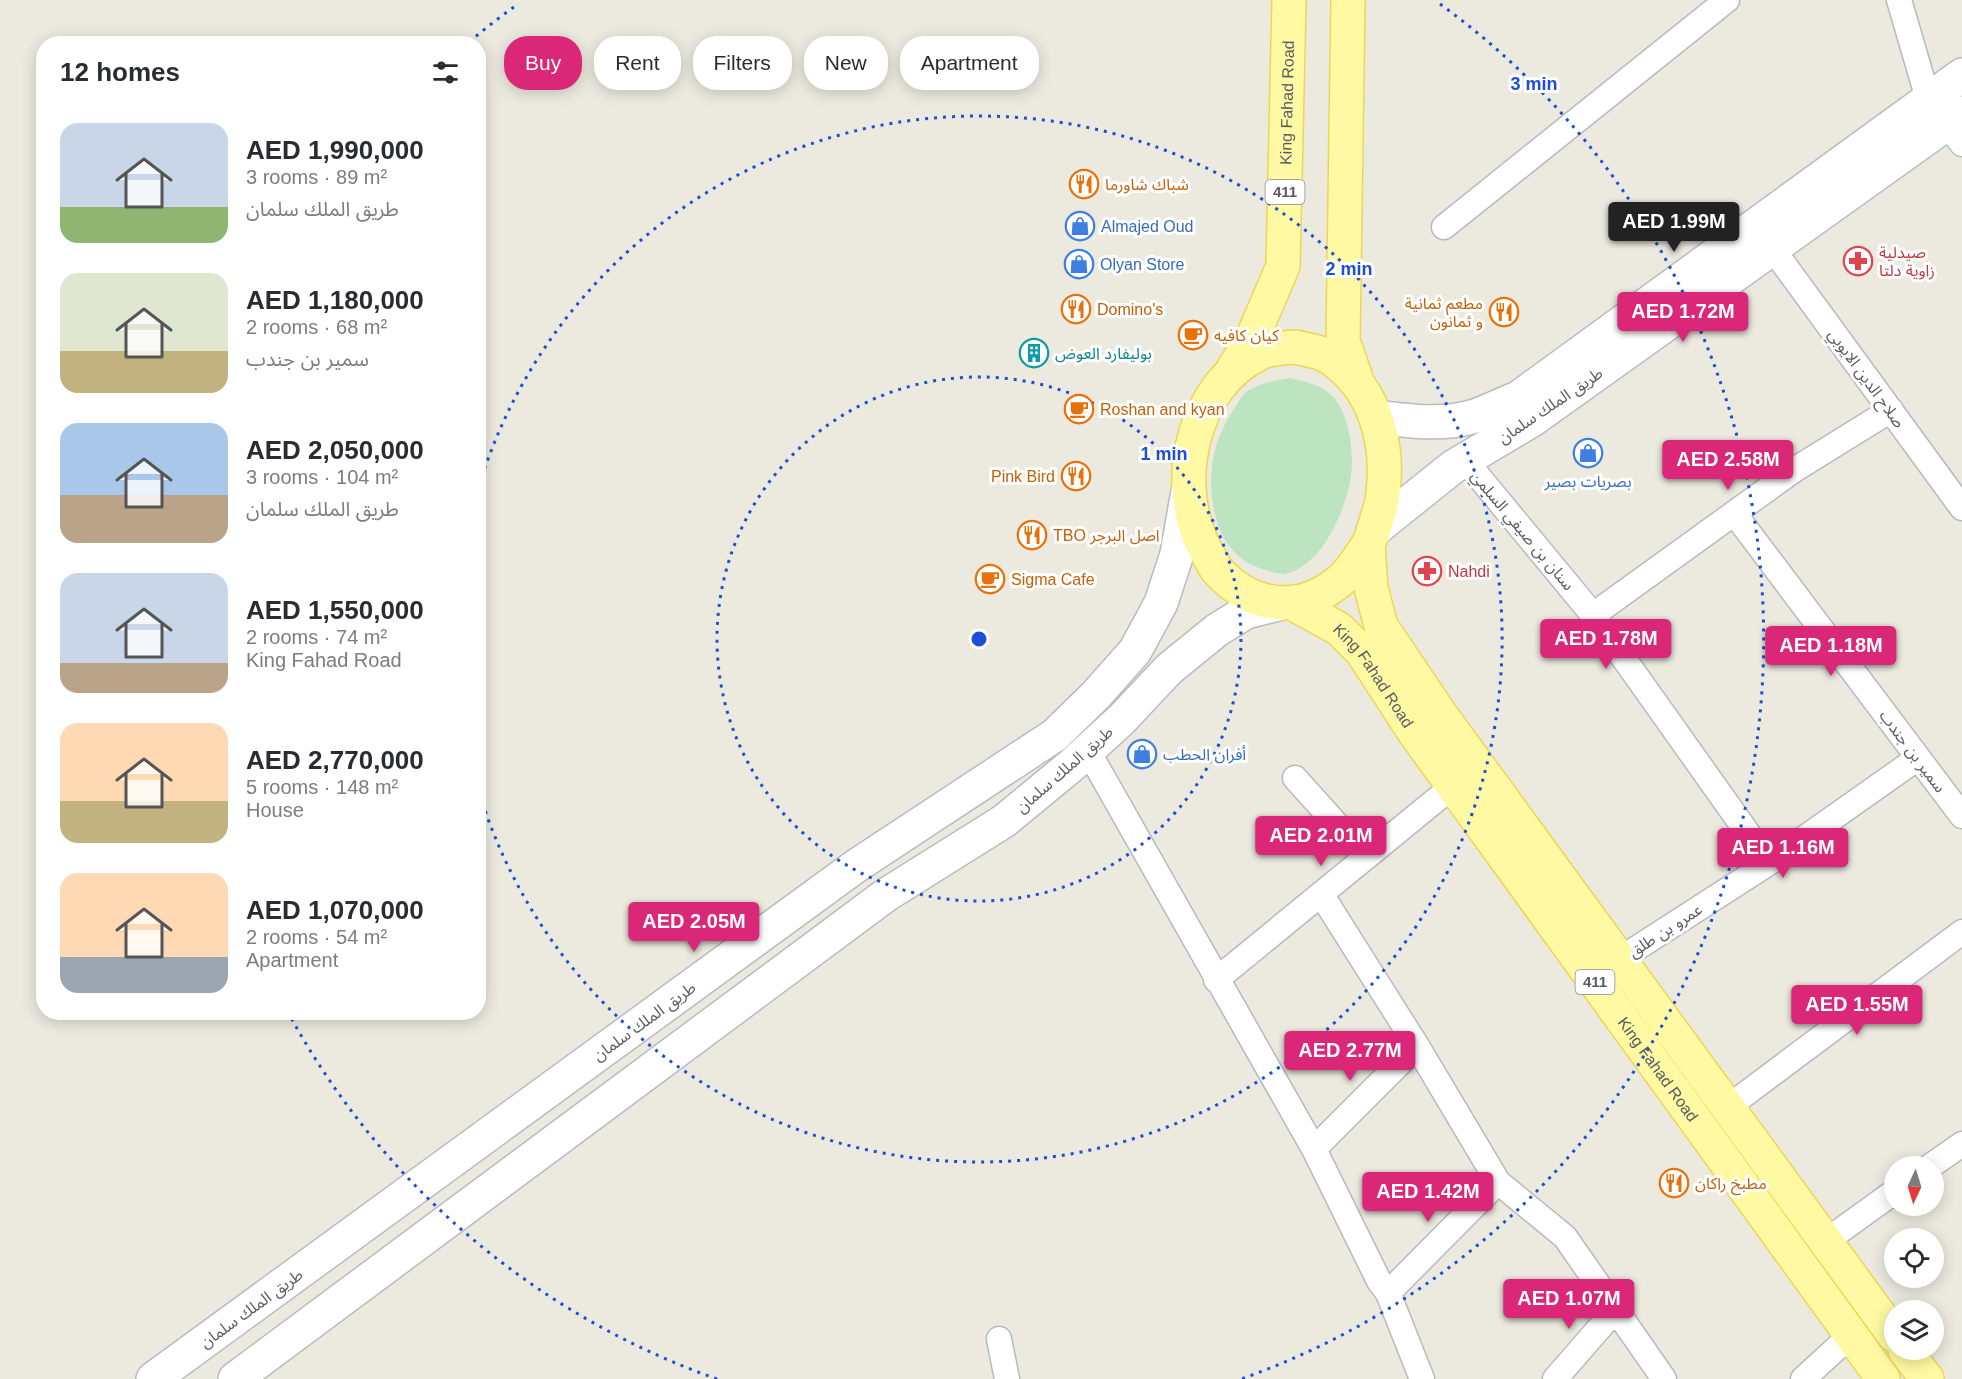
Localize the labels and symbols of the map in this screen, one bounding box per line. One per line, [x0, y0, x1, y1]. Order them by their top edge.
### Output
street label: King Fahad Road [1277, 40, 1297, 165]
text: 3 min [1510, 74, 1558, 94]
restaurant icon: شباك شاورما [1068, 168, 1100, 200]
place label: شباك شاورما [1105, 176, 1189, 194]
road number: 411 [1266, 180, 1304, 204]
pin: AED 1.99M [1605, 202, 1743, 253]
shop icon: Almajed Oud [1064, 210, 1096, 242]
place label: Almajed Oud [1101, 218, 1194, 235]
place label: صيدلية زاوية دلتا [1879, 244, 1935, 280]
pharmacy icon: صيدلية زاوية دلتا [1842, 245, 1874, 277]
shop icon: Olyan Store [1063, 248, 1095, 280]
place label: Olyan Store [1100, 256, 1185, 273]
text: 2 min [1325, 259, 1373, 279]
pin: AED 1.72M [1614, 292, 1752, 343]
restaurant icon: Domino's [1060, 293, 1092, 325]
place label: مطعم ثمانية و ثمانون [1405, 295, 1483, 331]
restaurant icon: مطعم ثمانية و ثمانون [1488, 296, 1520, 328]
place label: Domino's [1097, 301, 1163, 318]
cafe icon: كيان كافيه [1177, 319, 1209, 351]
street label: صلاح الدين الايوبي [1822, 326, 1908, 433]
place label: كيان كافيه [1214, 327, 1279, 345]
building icon: بوليفارد العوض [1018, 337, 1050, 369]
place label: بوليفارد العوض [1055, 345, 1152, 363]
street label: طريق الملك سلمان [1495, 364, 1607, 448]
cafe icon: Roshan and kyan [1063, 393, 1095, 425]
place label: Roshan and kyan [1100, 401, 1225, 418]
shop icon: بصريات بصير [1572, 437, 1604, 469]
pin: AED 2.58M [1659, 440, 1797, 491]
text: 1 min [1140, 444, 1188, 464]
restaurant icon: Pink Bird [1060, 460, 1092, 492]
street label: سنان بن صيفي السلمي [1465, 467, 1577, 596]
place label: Pink Bird [991, 468, 1055, 485]
place label: بصريات بصير [1544, 473, 1631, 491]
restaurant icon: TBO اصل البرجر [1016, 519, 1048, 551]
place label: TBO اصل البرجر [1053, 527, 1160, 545]
pharmacy icon: Nahdi [1411, 555, 1443, 587]
cafe icon: Sigma Cafe [974, 563, 1006, 595]
place label: Nahdi [1448, 563, 1490, 580]
place label: Sigma Cafe [1011, 571, 1095, 588]
pin: AED 1.78M [1537, 619, 1675, 670]
street label: King Fahad Road [1330, 620, 1417, 731]
pin: AED 1.18M [1762, 626, 1900, 677]
centre of rings [969, 629, 989, 649]
street label: سمير بن جندب [1875, 707, 1949, 796]
street label: طريق الملك سلمان [1013, 723, 1117, 817]
shop icon: أفران الحطب [1126, 738, 1158, 770]
place label: أفران الحطب [1163, 745, 1246, 764]
pin: AED 2.01M [1252, 816, 1390, 867]
pin: AED 1.16M [1714, 828, 1852, 879]
street label: عمرو بن طلق [1625, 900, 1706, 962]
pin: AED 2.05M [625, 902, 763, 953]
road number: 411 [1576, 970, 1614, 994]
street label: طريق الملك سلمان [590, 979, 700, 1066]
pin: AED 1.55M [1788, 985, 1926, 1036]
street label: King Fahad Road [1614, 1014, 1701, 1125]
pin: AED 2.77M [1281, 1031, 1419, 1082]
north arrow [1884, 1156, 1944, 1216]
restaurant icon: مطبخ راكان [1658, 1167, 1690, 1199]
pin: AED 1.42M [1359, 1172, 1497, 1223]
place label: مطبخ راكان [1695, 1175, 1767, 1196]
street label: طريق الملك سلمان [197, 1266, 307, 1353]
pin: AED 1.07M [1500, 1279, 1638, 1330]

